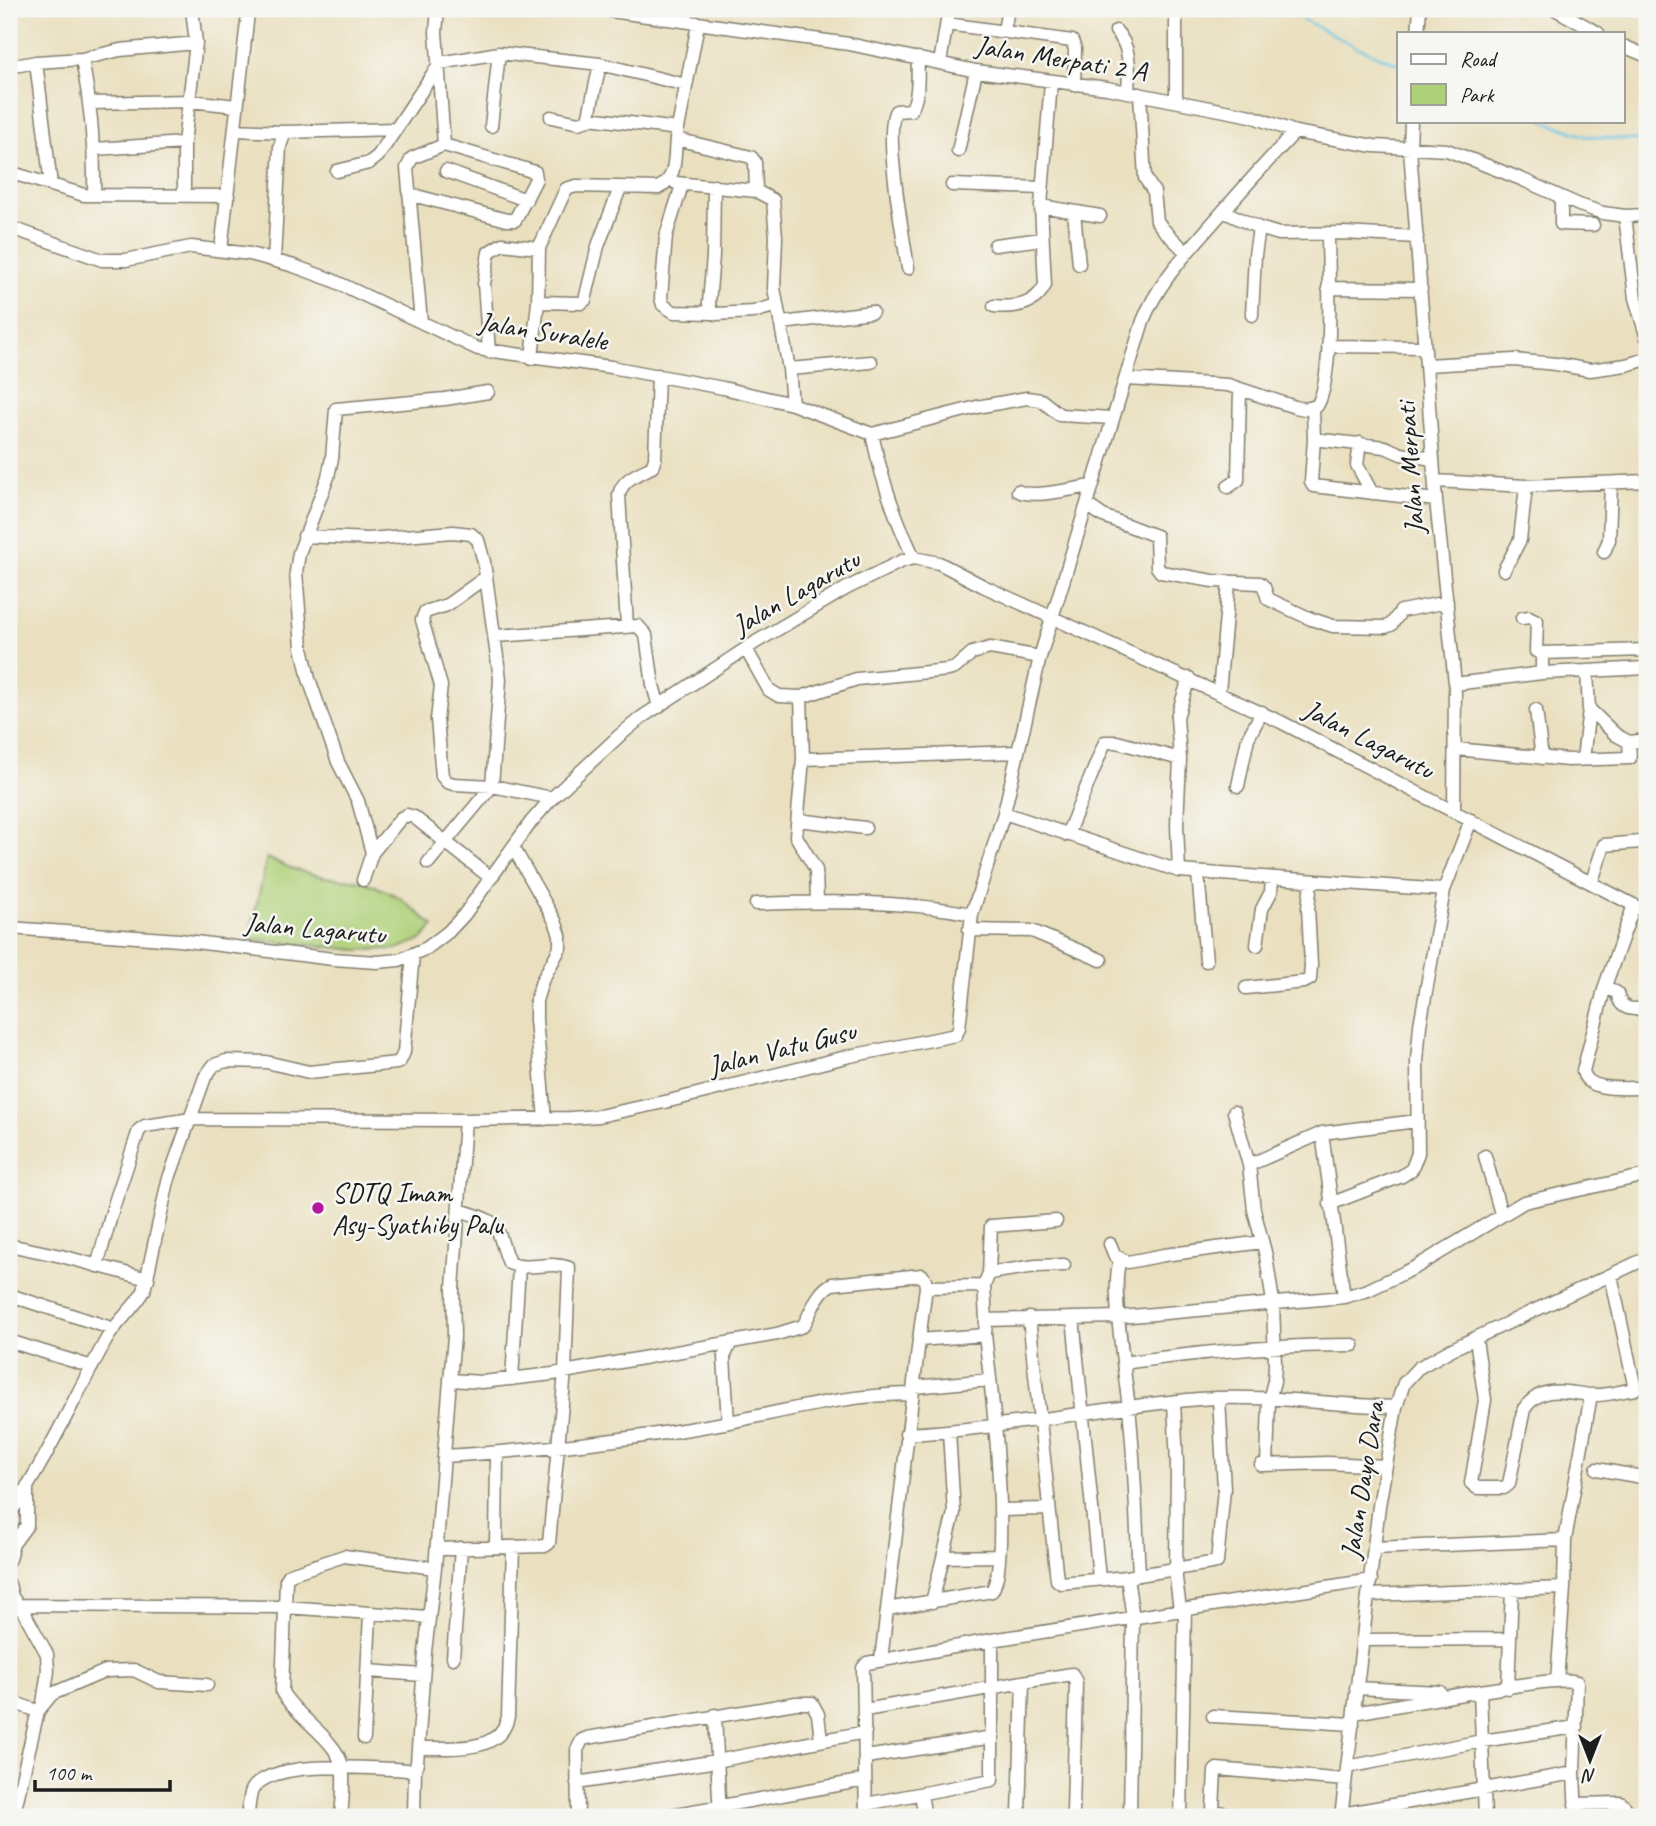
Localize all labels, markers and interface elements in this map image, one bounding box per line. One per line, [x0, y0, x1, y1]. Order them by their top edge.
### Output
street label: Jalan Merpati 2 A [971, 27, 1151, 89]
legend [1397, 32, 1624, 122]
text: Road [1460, 46, 1499, 72]
text: Park [1460, 82, 1495, 108]
street label: Jalan Suralele [474, 303, 612, 359]
street label: Jalan Merpati [1388, 397, 1432, 537]
street label: Jalan Lagarutu [724, 541, 867, 644]
street label: Jalan Lagarutu [1296, 690, 1441, 787]
street label: Jalan Lagarutu [241, 904, 389, 952]
street label: Jalan Vatu Gusu [703, 1012, 861, 1084]
place label: SDTQ Imam Asy-Syathiby Palu [332, 1175, 504, 1242]
marker: SDTQ Imam Asy-Syathiby Palu [310, 1200, 326, 1216]
street label: Jalan Dayo Dara [1332, 1396, 1392, 1563]
north arrow [1554, 1724, 1624, 1794]
scale bar [35, 1749, 170, 1793]
text: 100 m [46, 1760, 93, 1786]
text: N [1581, 1764, 1596, 1788]

